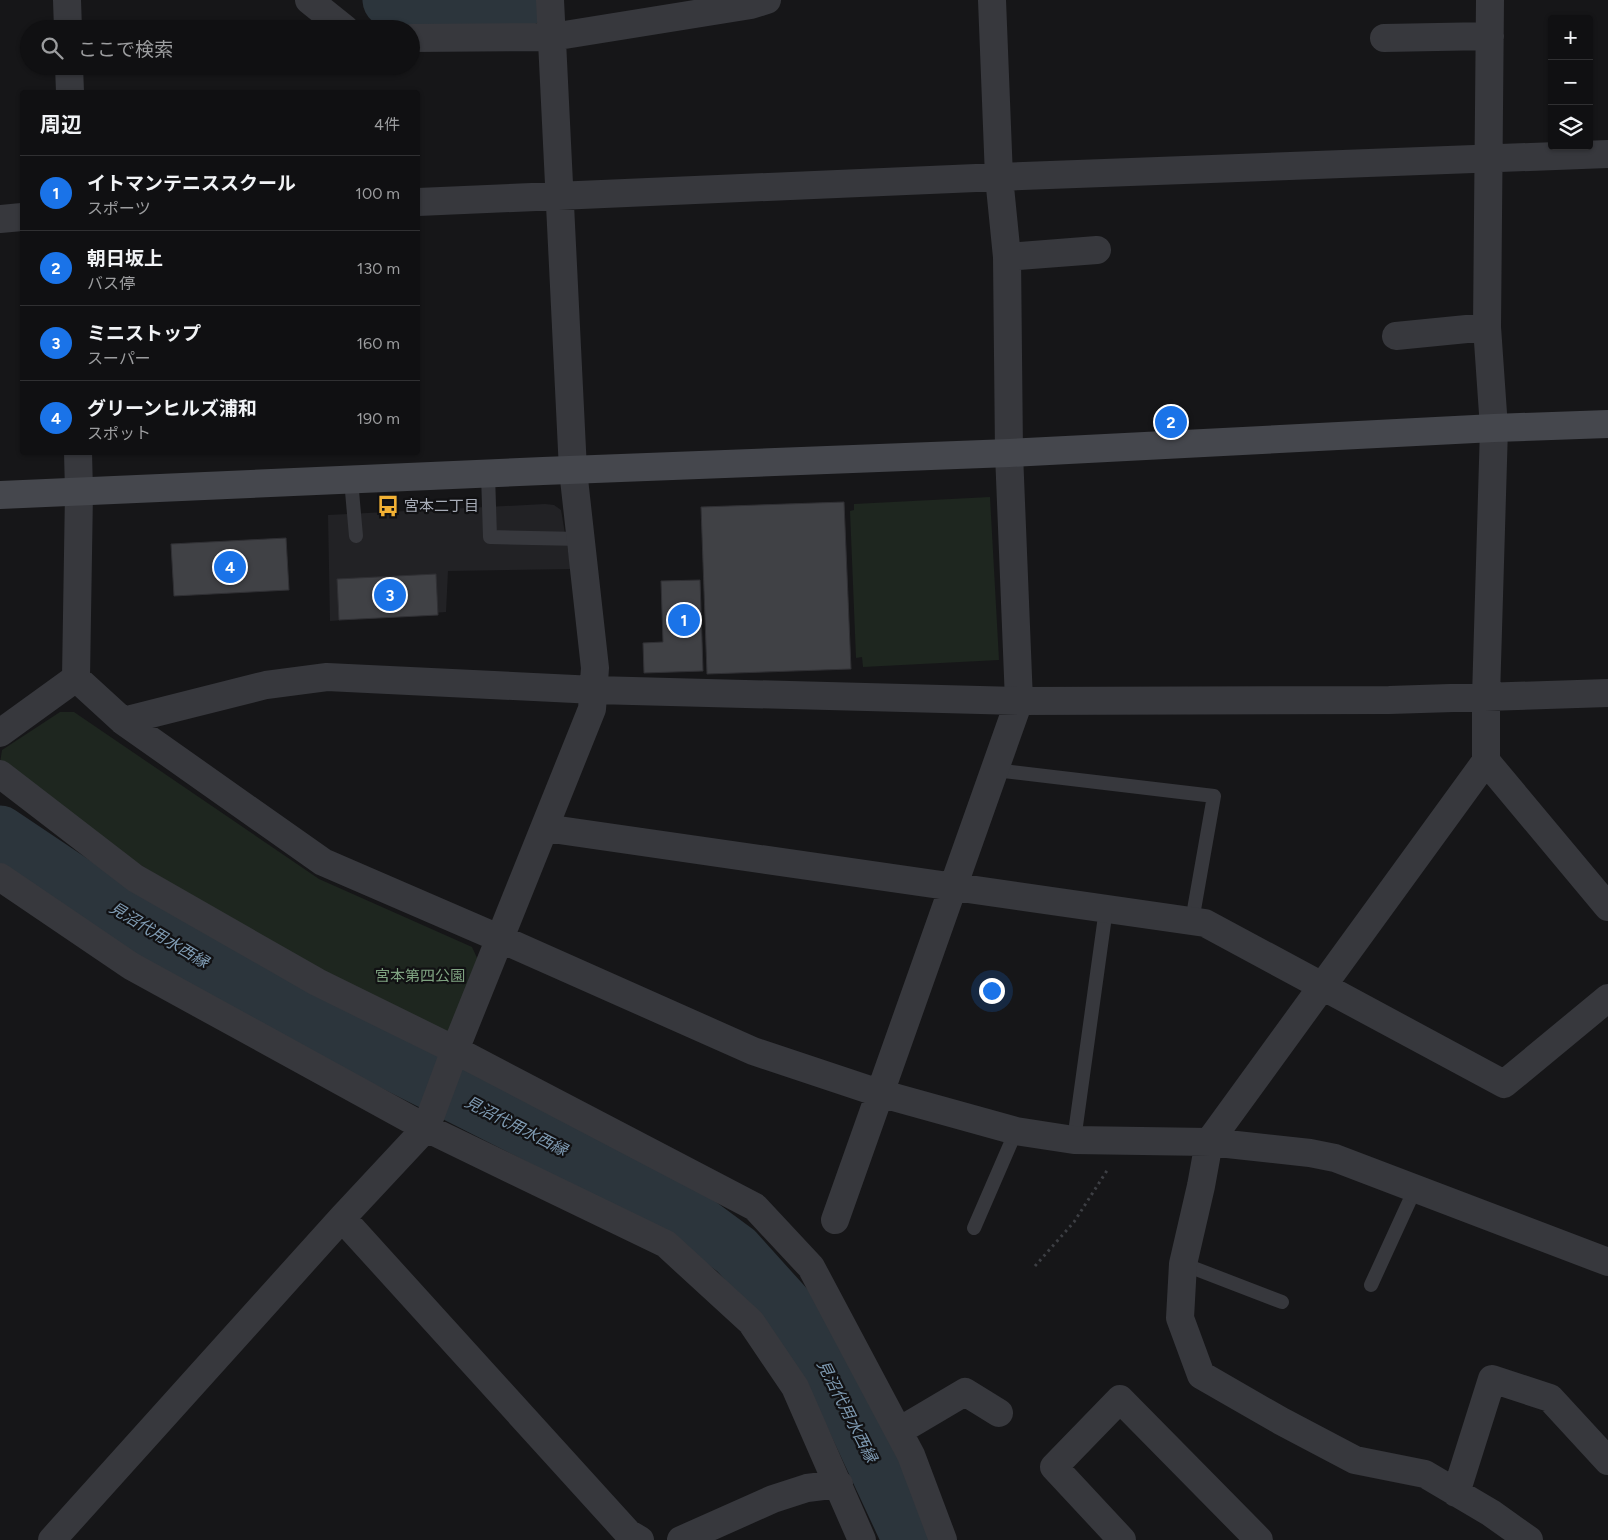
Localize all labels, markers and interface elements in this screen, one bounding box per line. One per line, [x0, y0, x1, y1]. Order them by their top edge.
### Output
map controls [1548, 15, 1593, 150]
button: + [1548, 15, 1593, 60]
search box [20, 20, 420, 75]
icon: search [38, 34, 66, 62]
text: ここで検索 [78, 38, 173, 61]
button: − [1548, 60, 1593, 105]
button: layers [1548, 105, 1593, 150]
text: 周辺 [40, 112, 82, 137]
text: 4件 [374, 115, 400, 134]
text: イトマンテニススクール [87, 172, 296, 195]
text: 1 [53, 184, 59, 203]
text: 100 m [355, 184, 400, 203]
text: スポーツ [87, 199, 151, 218]
text: 朝日坂上 [87, 247, 163, 270]
text: 2 [51, 259, 61, 278]
text: 130 m [357, 259, 400, 278]
text: バス停 [87, 274, 135, 293]
text: ミニストップ [87, 322, 201, 345]
text: 3 [52, 334, 60, 353]
text: 160 m [357, 334, 400, 353]
text: スーパー [87, 349, 151, 368]
text: グリーンヒルズ浦和 [87, 397, 257, 420]
pin: 2 [1155, 403, 1187, 441]
text: 4 [51, 409, 61, 428]
text: 190 m [357, 409, 400, 428]
text: スポット [87, 424, 151, 443]
bus stop icon: 宮本二丁目 [375, 493, 401, 519]
place label: 宮本二丁目 [404, 497, 479, 515]
pin: 4 [214, 548, 246, 586]
pin: 3 [374, 576, 406, 614]
pin: 1 [668, 601, 700, 639]
water label: 見沼代用水西縁 [106, 898, 214, 973]
park label: 宮本第四公園 [375, 967, 465, 985]
your location [979, 978, 1005, 1004]
water label: 見沼代用水西縁 [462, 1092, 572, 1161]
water label: 見沼代用水西縁 [813, 1357, 882, 1467]

